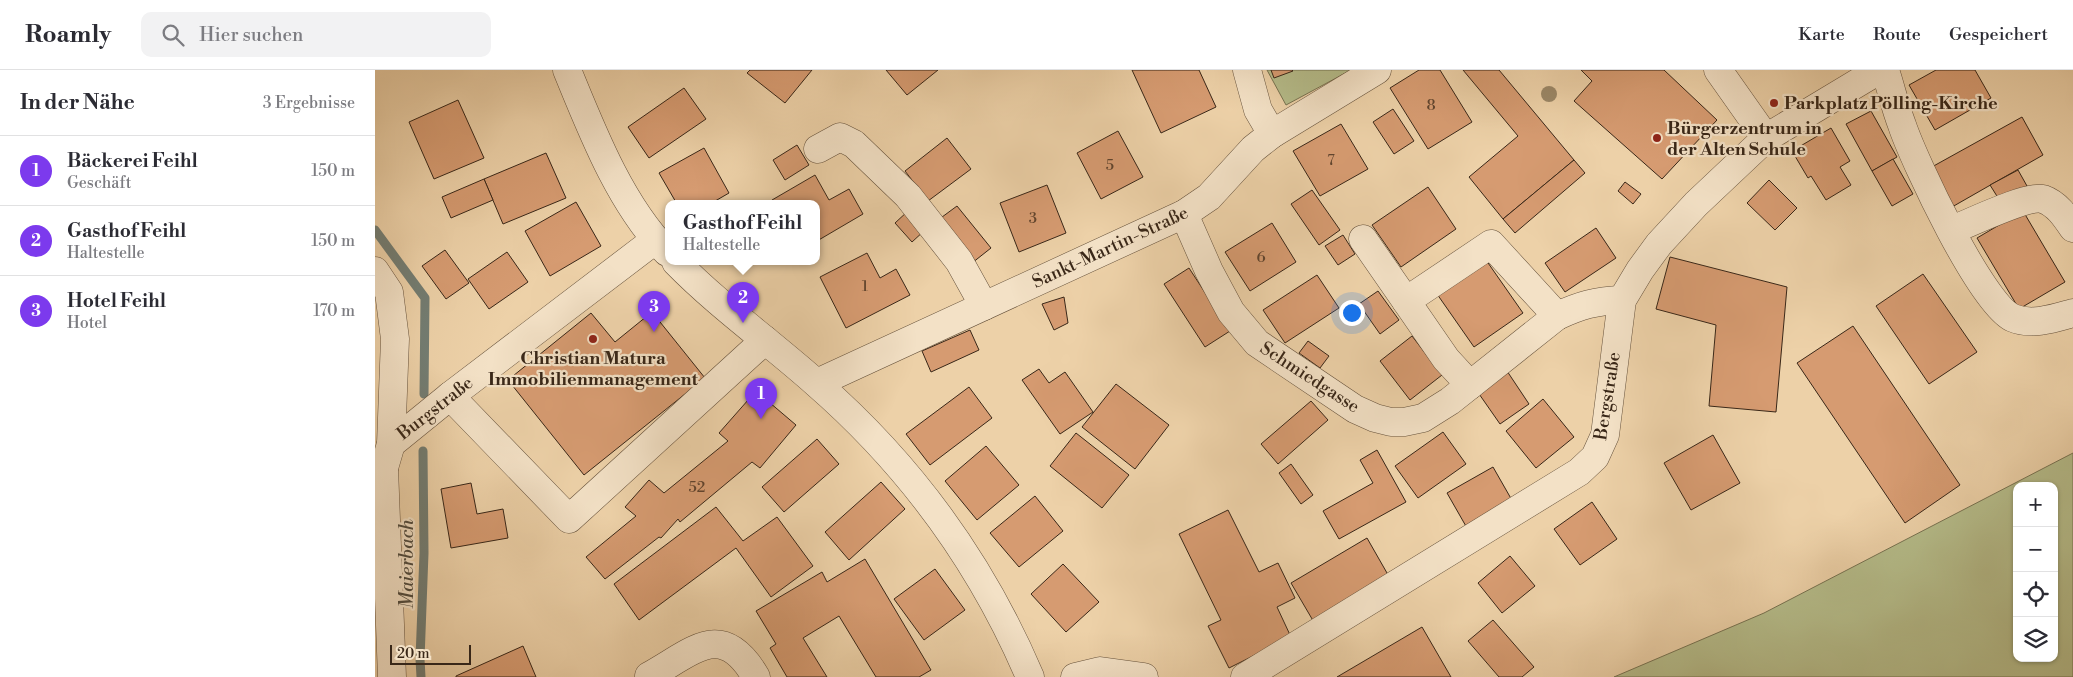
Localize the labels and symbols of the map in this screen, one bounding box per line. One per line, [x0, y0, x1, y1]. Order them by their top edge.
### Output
place label: Parkplatz Pölling-Kirche [1784, 92, 1998, 115]
house number: 8 [1426, 96, 1436, 115]
marker: Parkplatz Pölling-Kirche [1768, 97, 1780, 109]
place label: Bürgerzentrum in der Alten Schule [1667, 117, 1822, 161]
marker: Bürgerzentrum in der Alten Schule [1651, 132, 1663, 144]
house number: 7 [1327, 151, 1335, 170]
house number: 5 [1106, 156, 1114, 175]
street label: Sankt-Martin-Straße [1028, 201, 1192, 294]
house number: 3 [1029, 209, 1037, 228]
house number: 6 [1256, 248, 1266, 267]
house number: 1 [862, 277, 869, 296]
pin: 2 [727, 282, 759, 323]
pin: 3 [638, 291, 670, 332]
your location [1339, 300, 1365, 326]
marker: Christian Matura Immobilienmanagement [587, 333, 599, 345]
street label: Schmiedgasse [1256, 337, 1364, 418]
place label: Christian Matura Immobilienmanagement [488, 347, 699, 391]
street label: Bergstraße [1589, 350, 1626, 443]
street label: Burgstraße [392, 372, 478, 446]
pin: 1 [745, 378, 777, 419]
house number: 52 [689, 478, 705, 497]
water label: Maierbach [395, 519, 419, 609]
scale bar [390, 642, 471, 665]

